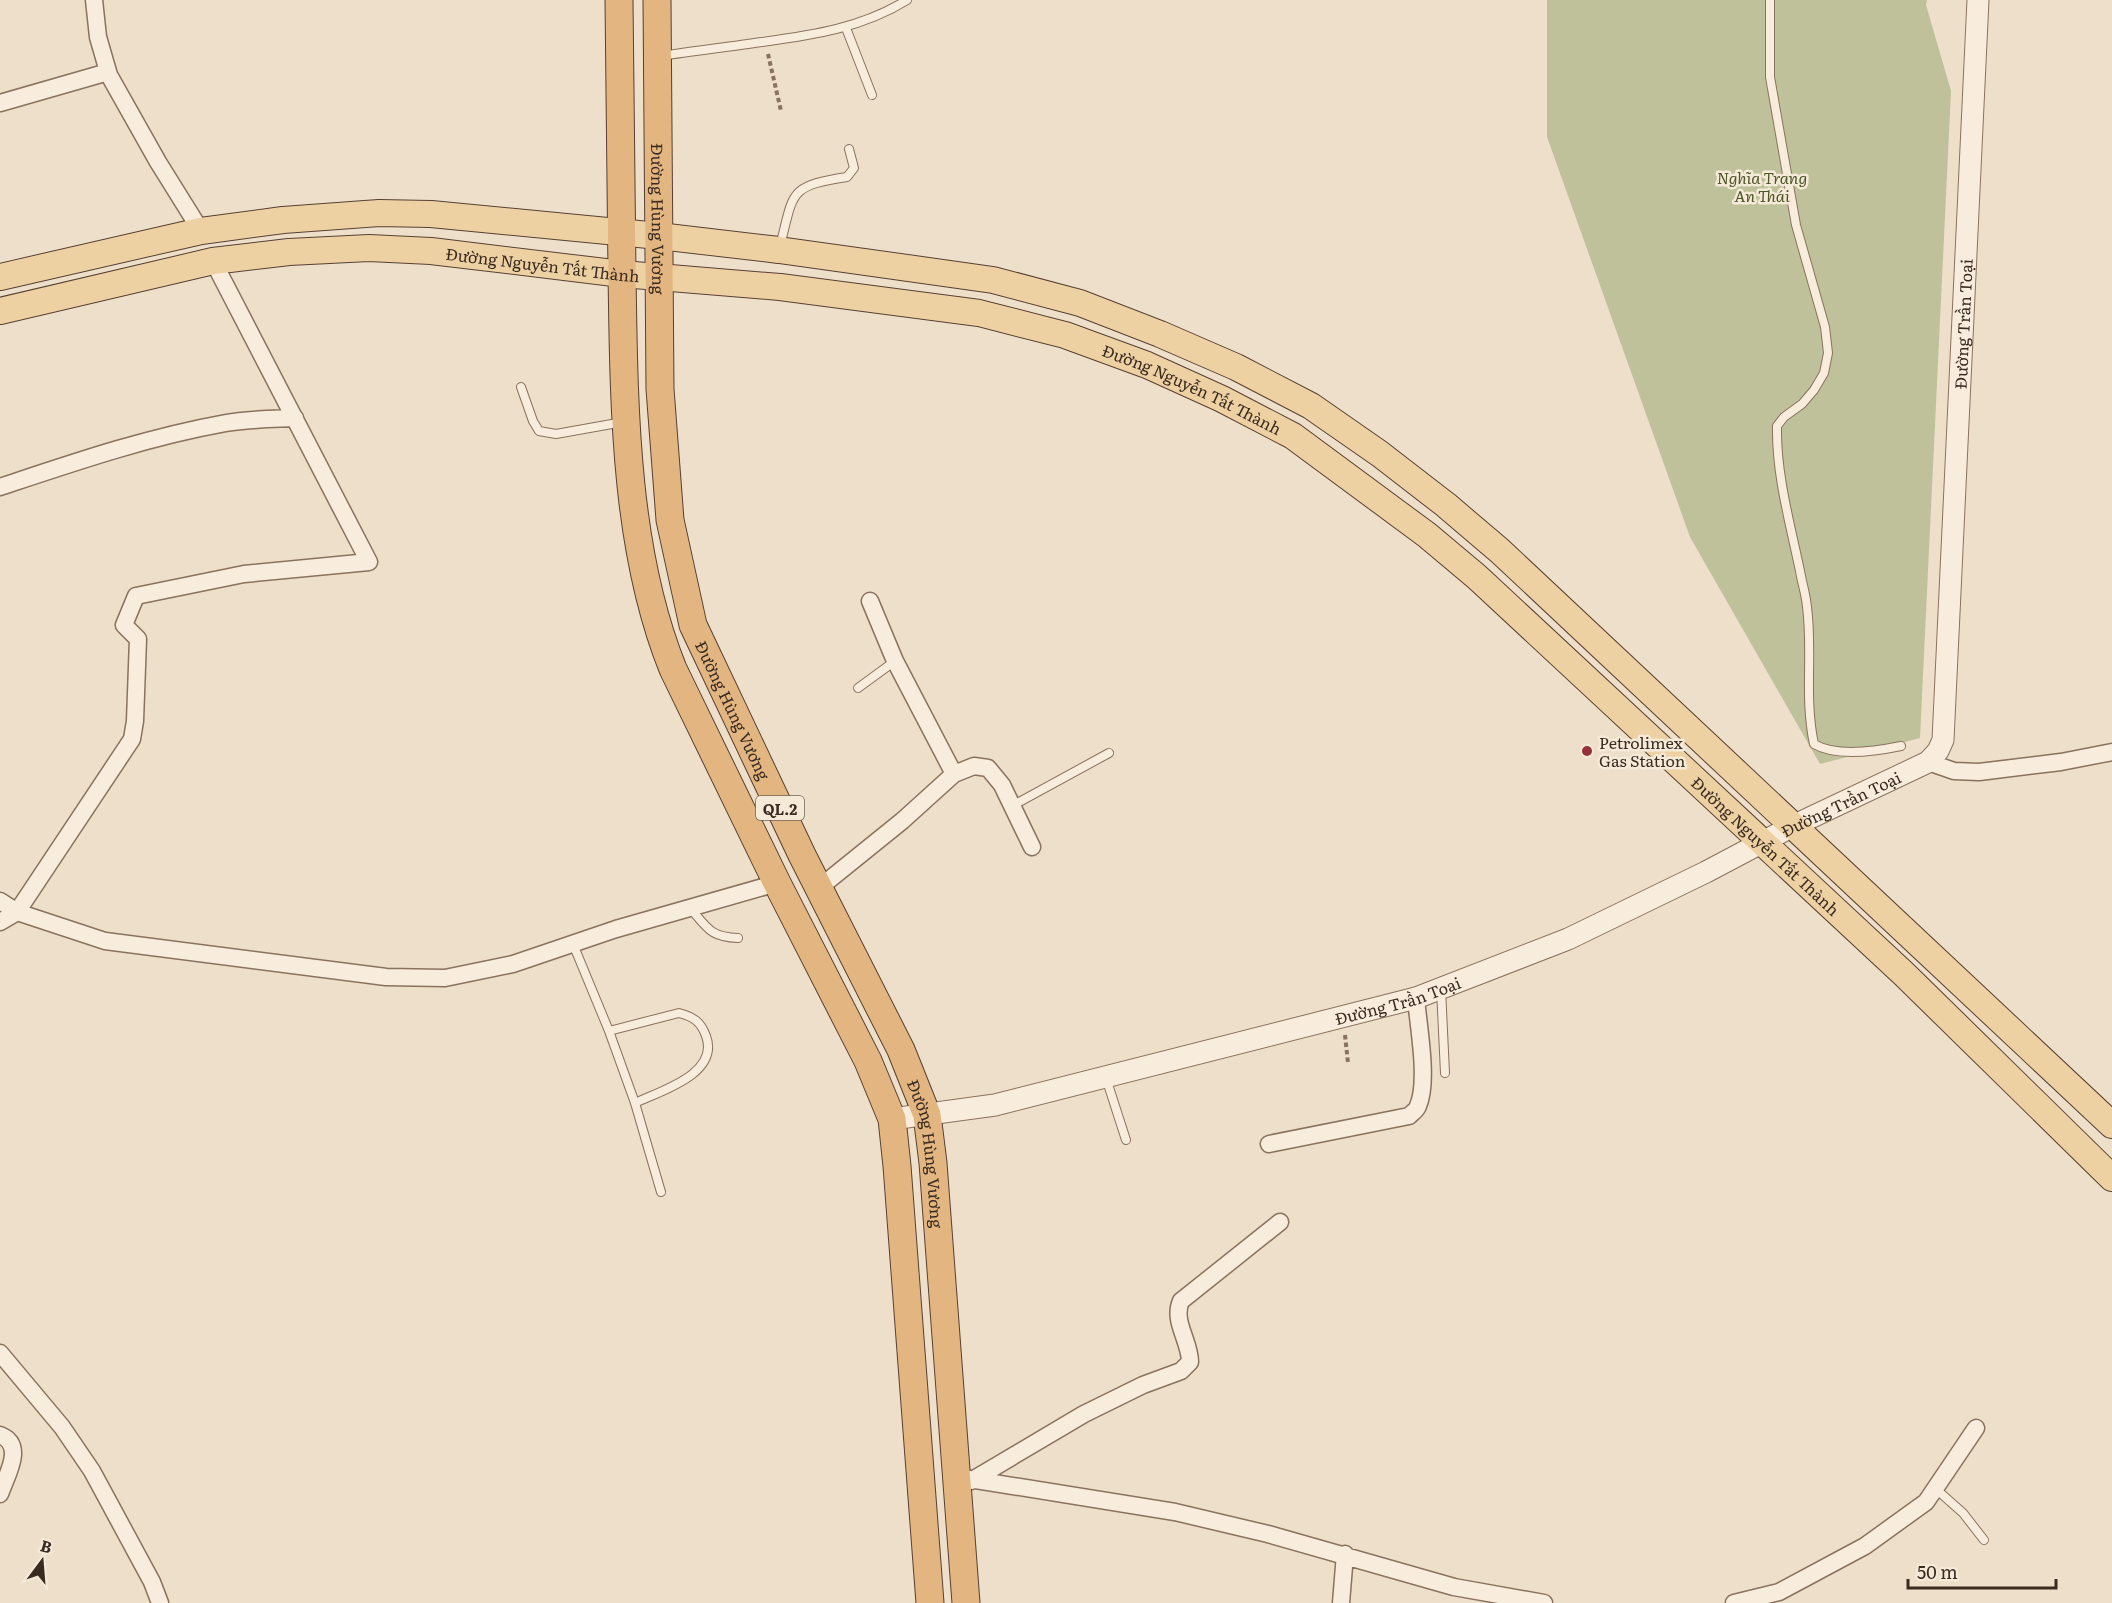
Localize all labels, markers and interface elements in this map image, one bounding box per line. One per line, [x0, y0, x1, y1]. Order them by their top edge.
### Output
street label: Đường Hùng Vương [646, 143, 671, 295]
park label: Nghĩa Trang An Thái [1717, 165, 1807, 207]
street label: Đường Nguyễn Tất Thành [444, 241, 641, 287]
street label: Đường Trần Toại [1948, 258, 1978, 390]
street label: Đường Nguyễn Tất Thành [1099, 338, 1286, 440]
street label: Đường Hùng Vương [690, 636, 777, 784]
place label: Petrolimex Gas Station [1599, 730, 1686, 772]
marker: Petrolimex Gas Station [1580, 744, 1594, 758]
street label: Đường Trần Toại [1776, 765, 1905, 842]
street label: Đường Nguyễn Tất Thành [1686, 770, 1846, 921]
road number: QL.2 [756, 796, 804, 820]
street label: Đường Trần Toại [1332, 970, 1464, 1030]
street label: Đường Hùng Vương [902, 1075, 950, 1229]
north arrow [12, 1531, 72, 1591]
text: B [38, 1533, 55, 1559]
scale bar [1908, 1552, 2056, 1590]
text: 50 m [1917, 1558, 1958, 1585]

